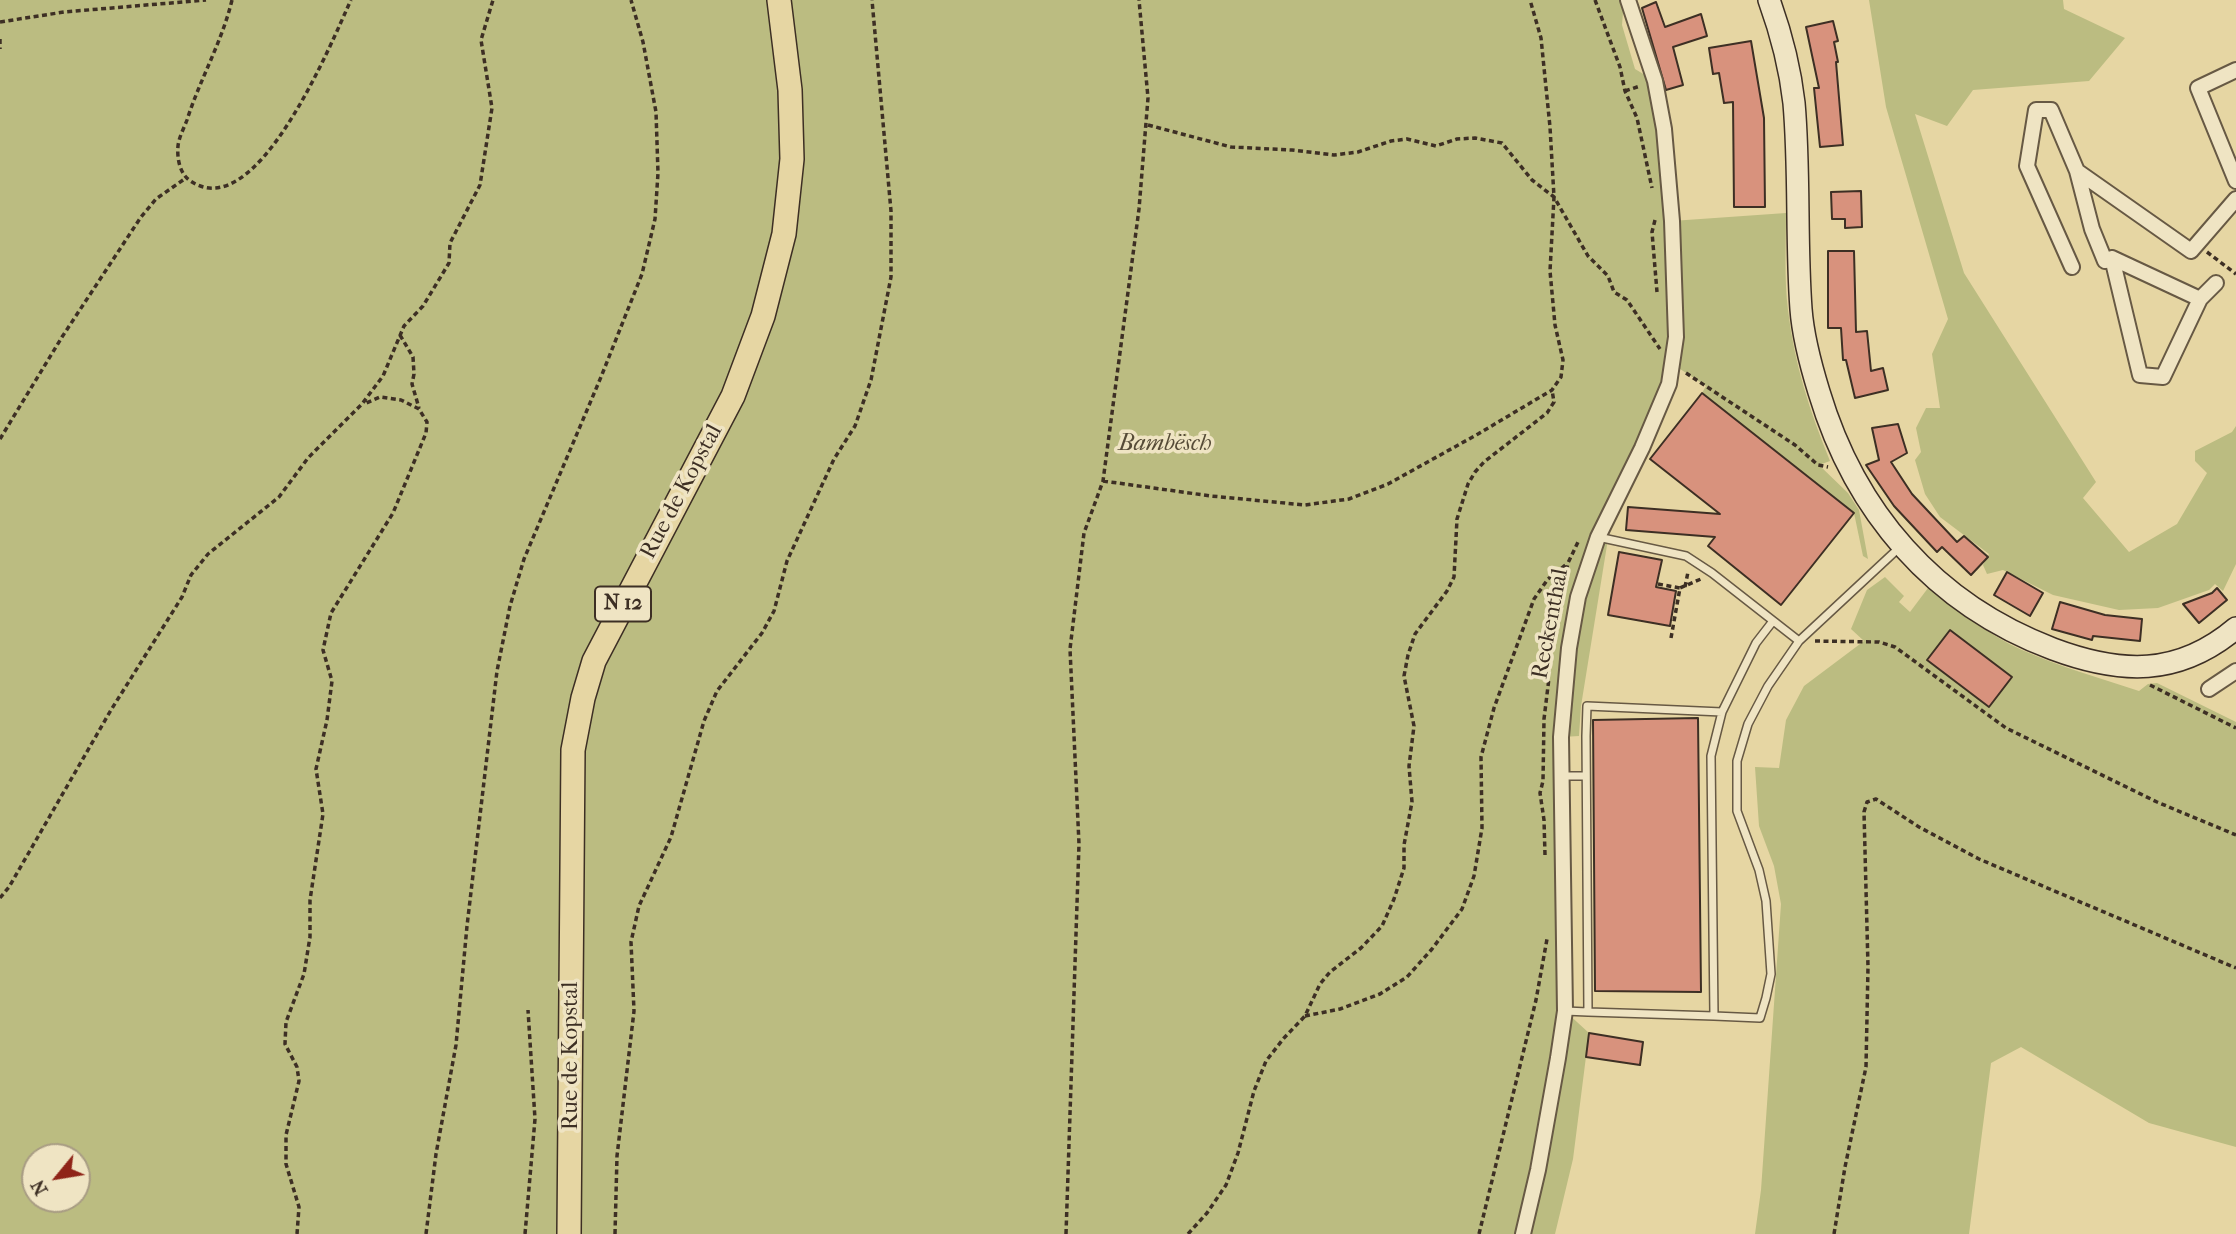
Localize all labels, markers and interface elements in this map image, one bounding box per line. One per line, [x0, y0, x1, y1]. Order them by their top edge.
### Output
street label: Rue de Kopstal [635, 420, 729, 564]
park label: Bambësch [1119, 430, 1211, 458]
street label: Reckenthal [1527, 566, 1575, 682]
road number: N 12 [595, 586, 651, 622]
street label: Rue de Kopstal [557, 982, 585, 1130]
north arrow [21, 1143, 91, 1213]
text: N [26, 1176, 53, 1199]

